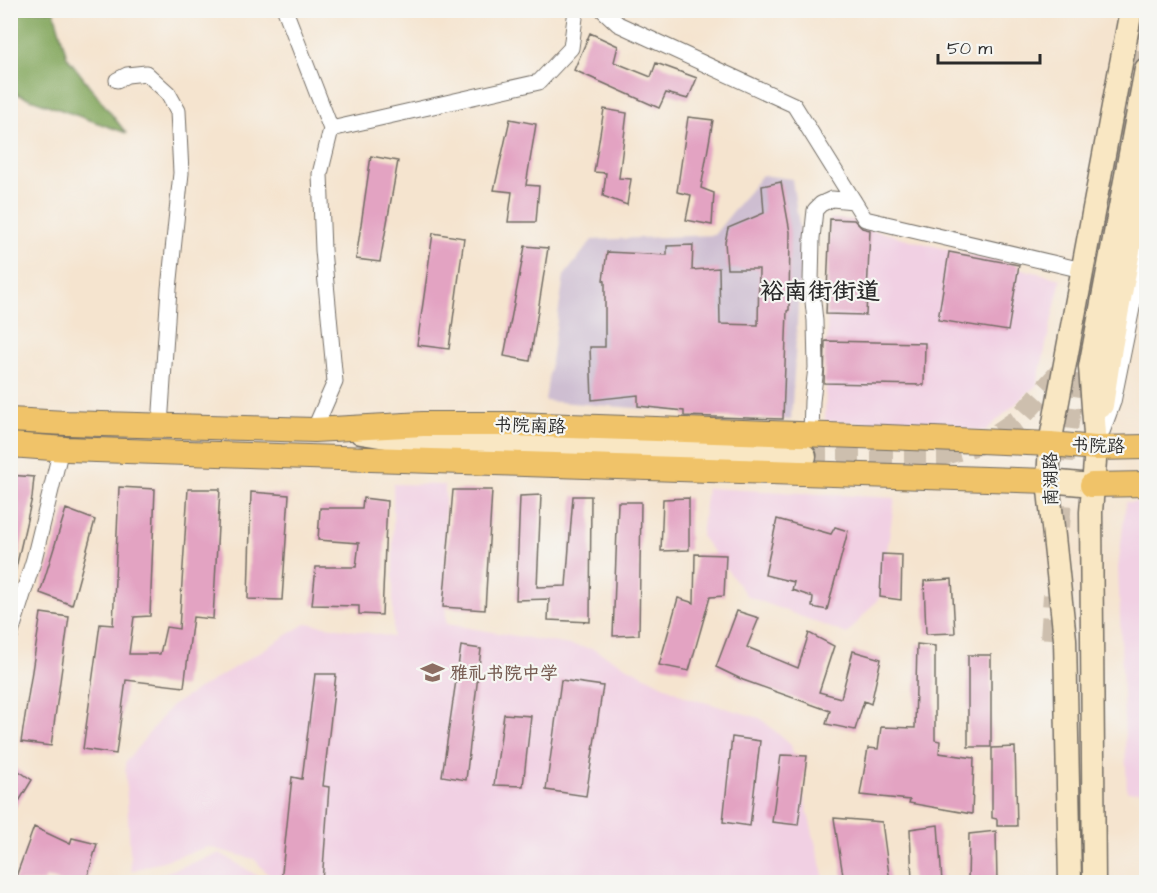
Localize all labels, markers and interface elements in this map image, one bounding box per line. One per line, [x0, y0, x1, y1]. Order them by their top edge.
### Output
scale bar [938, 27, 1040, 65]
text: 50 m [947, 36, 992, 61]
district label: 裕南街街道 [760, 275, 880, 309]
street label: 书院南路 [494, 412, 566, 440]
street label: 书院路 [1071, 433, 1125, 459]
street label: 南湖路 [1038, 452, 1064, 506]
school or university icon: 雅礼书院中学 [419, 660, 445, 686]
place label: 雅礼书院中学 [450, 661, 558, 686]

